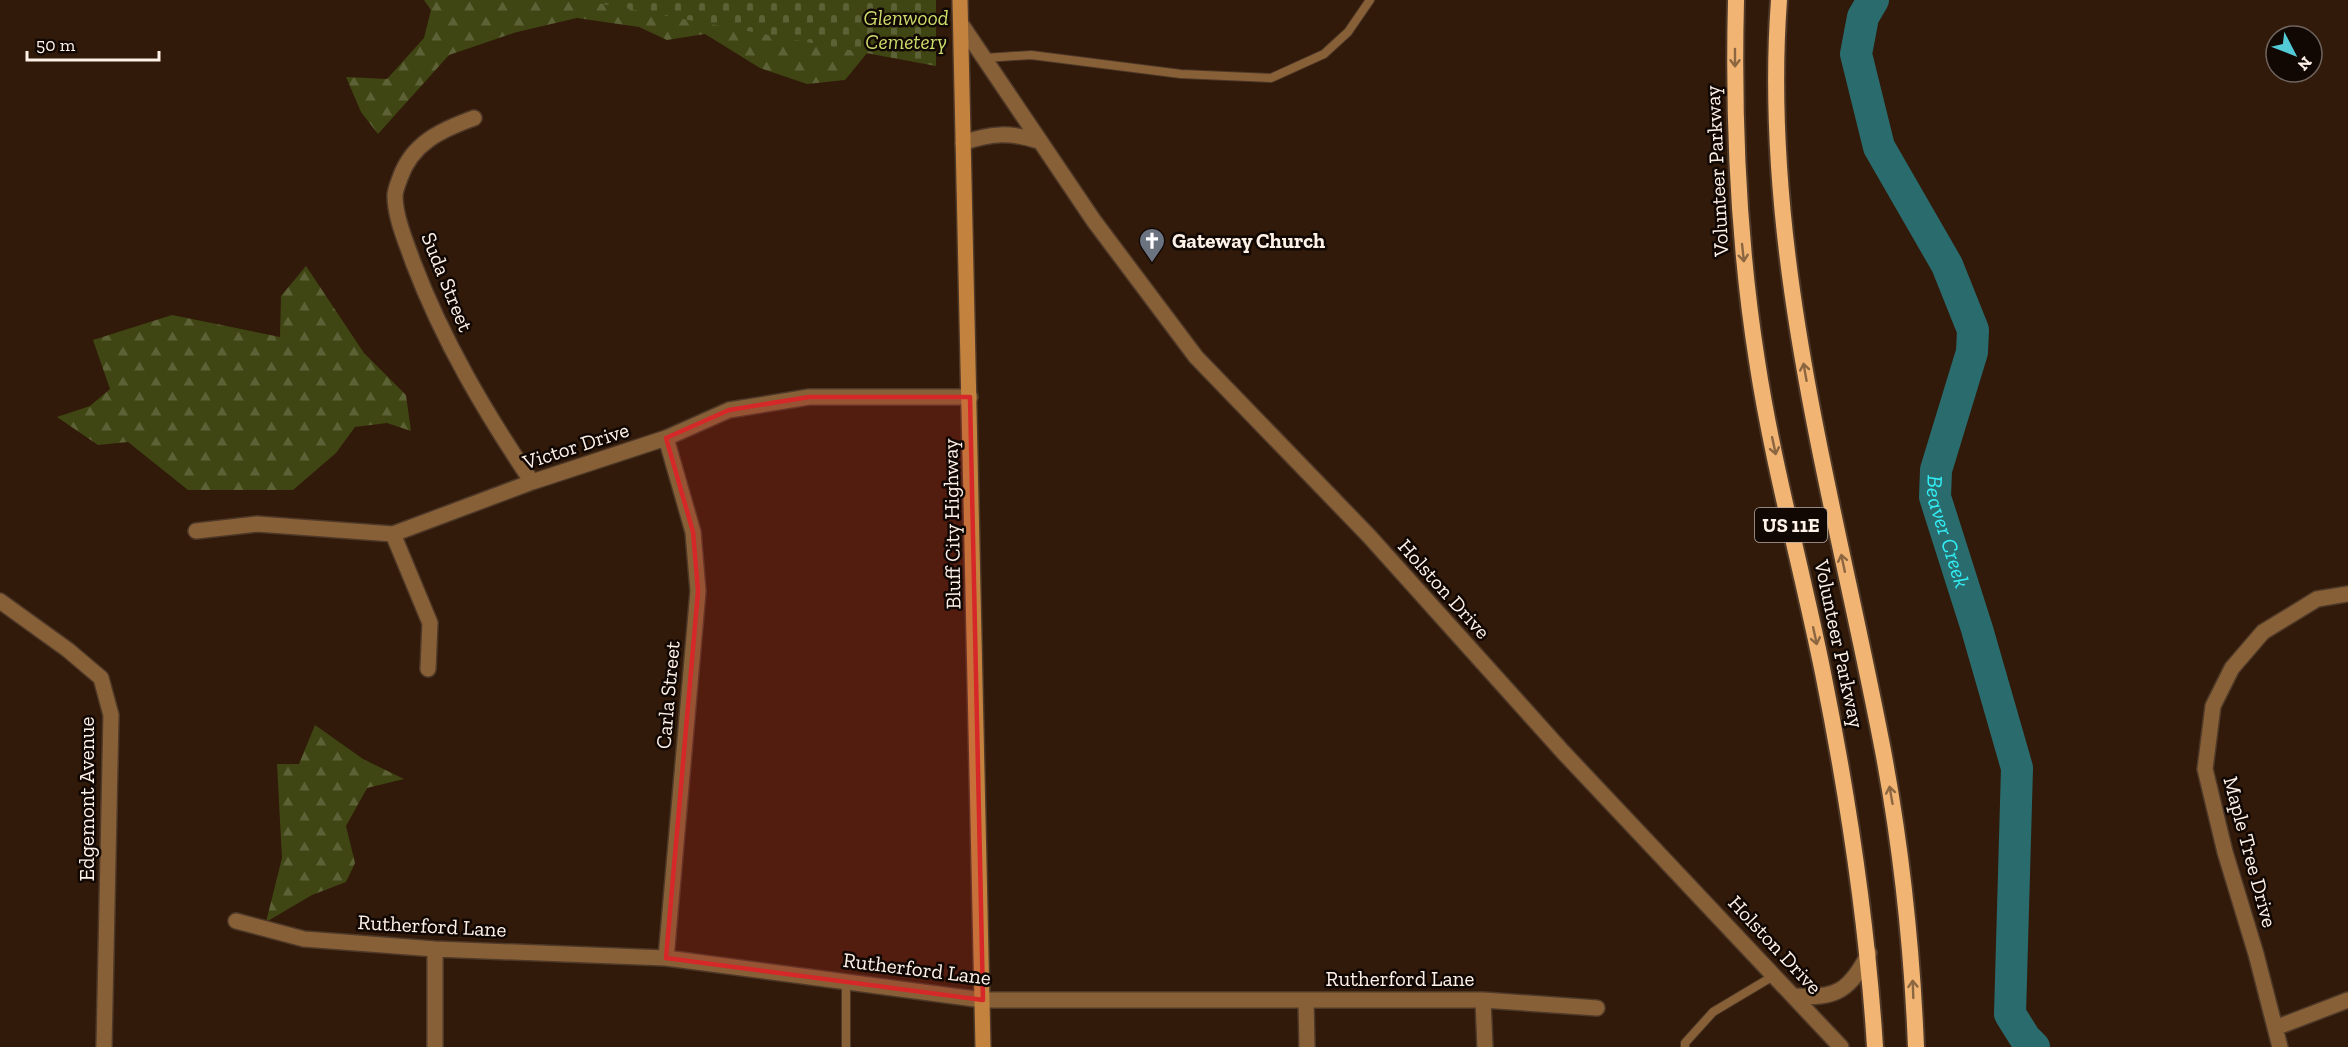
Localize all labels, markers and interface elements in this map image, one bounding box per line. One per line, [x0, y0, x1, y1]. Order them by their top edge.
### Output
park label: Glenwood Cemetery [864, 5, 949, 54]
scale bar [27, 24, 159, 62]
north arrow [2264, 24, 2324, 84]
text: 50 m [36, 34, 76, 56]
one-way arrow [1729, 48, 1740, 68]
text: N [2294, 53, 2316, 75]
street label: Volunteer Parkway [1700, 85, 1734, 258]
church icon: Gateway Church [1137, 226, 1167, 264]
place label: Gateway Church [1172, 228, 1325, 253]
street label: Suda Street [416, 229, 479, 335]
one-way arrow [1738, 243, 1749, 263]
one-way arrow [1799, 362, 1810, 382]
street label: Victor Drive [519, 417, 632, 475]
one-way arrow [1769, 435, 1780, 455]
street label: Bluff City Highway [938, 438, 965, 610]
water label: Beaver Creek [1921, 475, 1976, 591]
road number: US 11E [1755, 508, 1827, 542]
street label: Holston Drive [1393, 534, 1496, 644]
one-way arrow [1837, 554, 1848, 573]
street label: Volunteer Parkway [1809, 556, 1870, 731]
one-way arrow [1810, 626, 1821, 646]
street label: Carla Street [650, 640, 685, 750]
street label: Edgemont Avenue [74, 717, 99, 881]
street label: Maple Tree Drive [2218, 774, 2283, 930]
one-way arrow [1885, 786, 1896, 805]
street label: Holston Drive [1723, 890, 1827, 999]
street label: Rutherford Lane [357, 909, 507, 942]
street label: Rutherford Lane [842, 947, 993, 990]
street label: Rutherford Lane [1326, 966, 1475, 991]
one-way arrow [1908, 979, 1919, 999]

